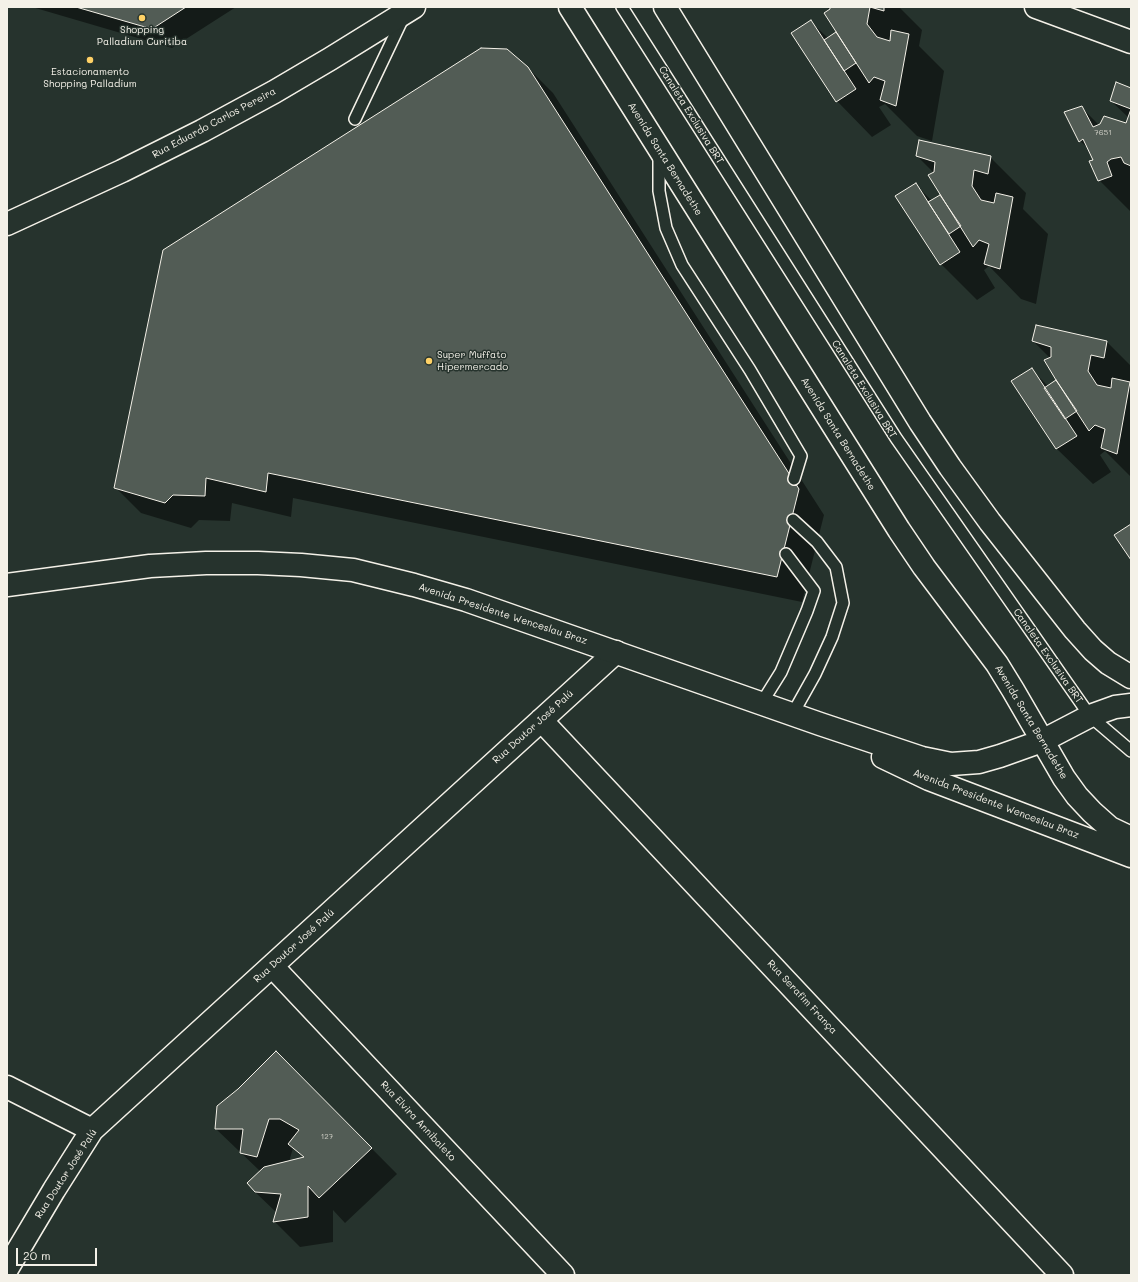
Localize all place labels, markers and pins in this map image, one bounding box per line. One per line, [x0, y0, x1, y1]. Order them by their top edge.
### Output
marker: Shopping Palladium Curitiba [137, 13, 147, 23]
place label: Shopping Palladium Curitiba [97, 24, 187, 48]
marker: Estacionamento Shopping Palladium [85, 55, 95, 65]
place label: Estacionamento Shopping Palladium [43, 66, 137, 90]
place label: Super Muffato Hipermercado [437, 349, 508, 372]
marker: Super Muffato Hipermercado [424, 356, 434, 366]

